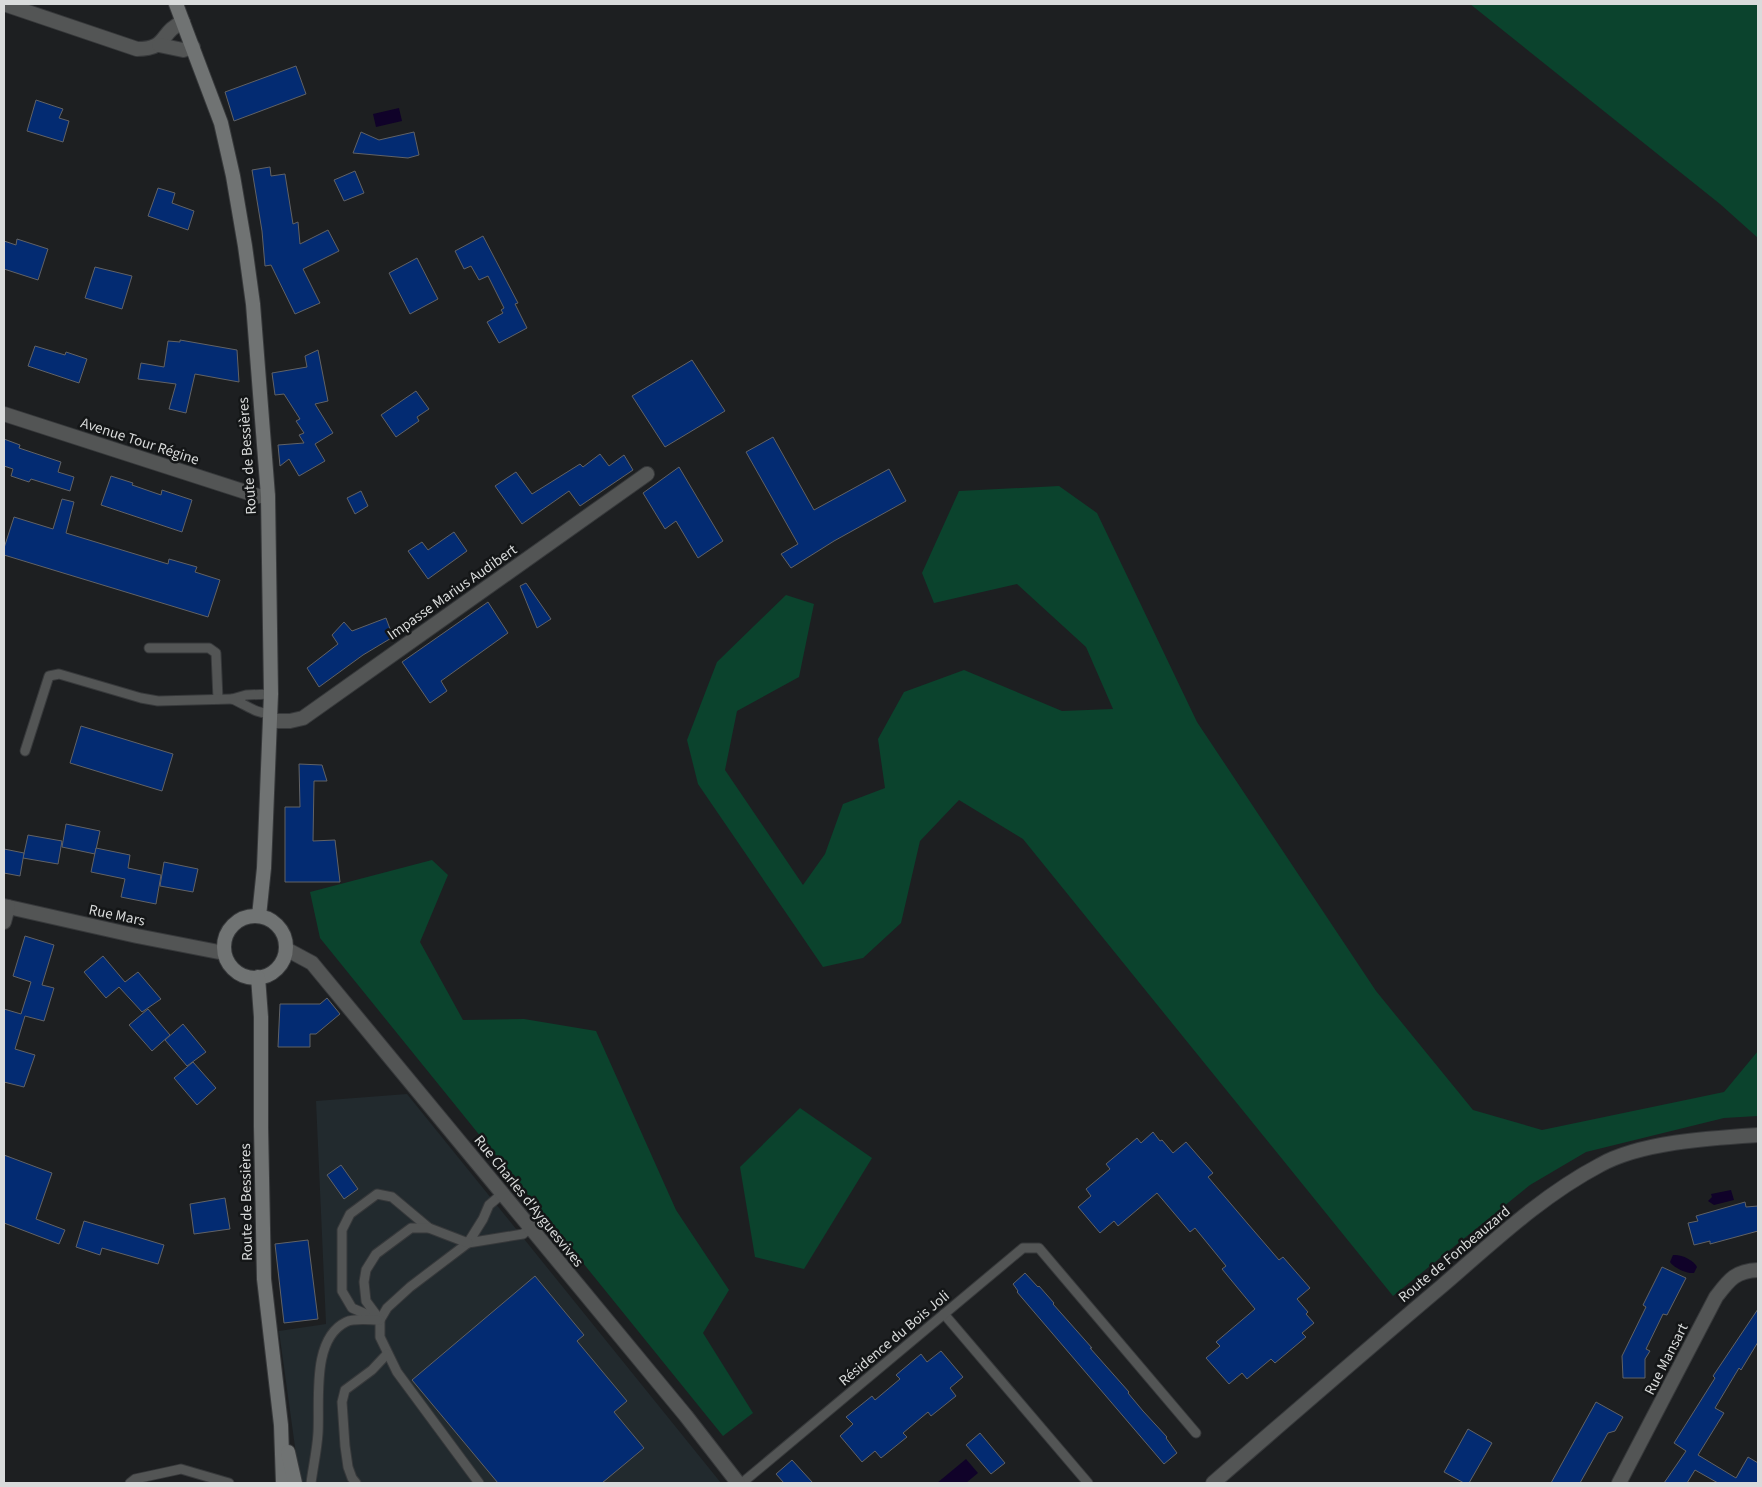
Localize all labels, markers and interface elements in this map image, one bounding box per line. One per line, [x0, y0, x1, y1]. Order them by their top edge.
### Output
street label: Route de Bessières [233, 397, 262, 515]
street label: Avenue Tour Régine [78, 412, 202, 471]
street label: Impasse Marius Audibert [383, 540, 521, 645]
street label: Rue Mars [87, 899, 147, 932]
street label: Rue Charles d'Ayguesvives [469, 1131, 588, 1272]
street label: Route de Bessières [235, 1143, 258, 1261]
street label: Route de Fonbeauzard [1394, 1201, 1515, 1308]
street label: Résidence du Bois Joli [834, 1286, 954, 1391]
street label: Rue Mansart [1639, 1320, 1693, 1399]

